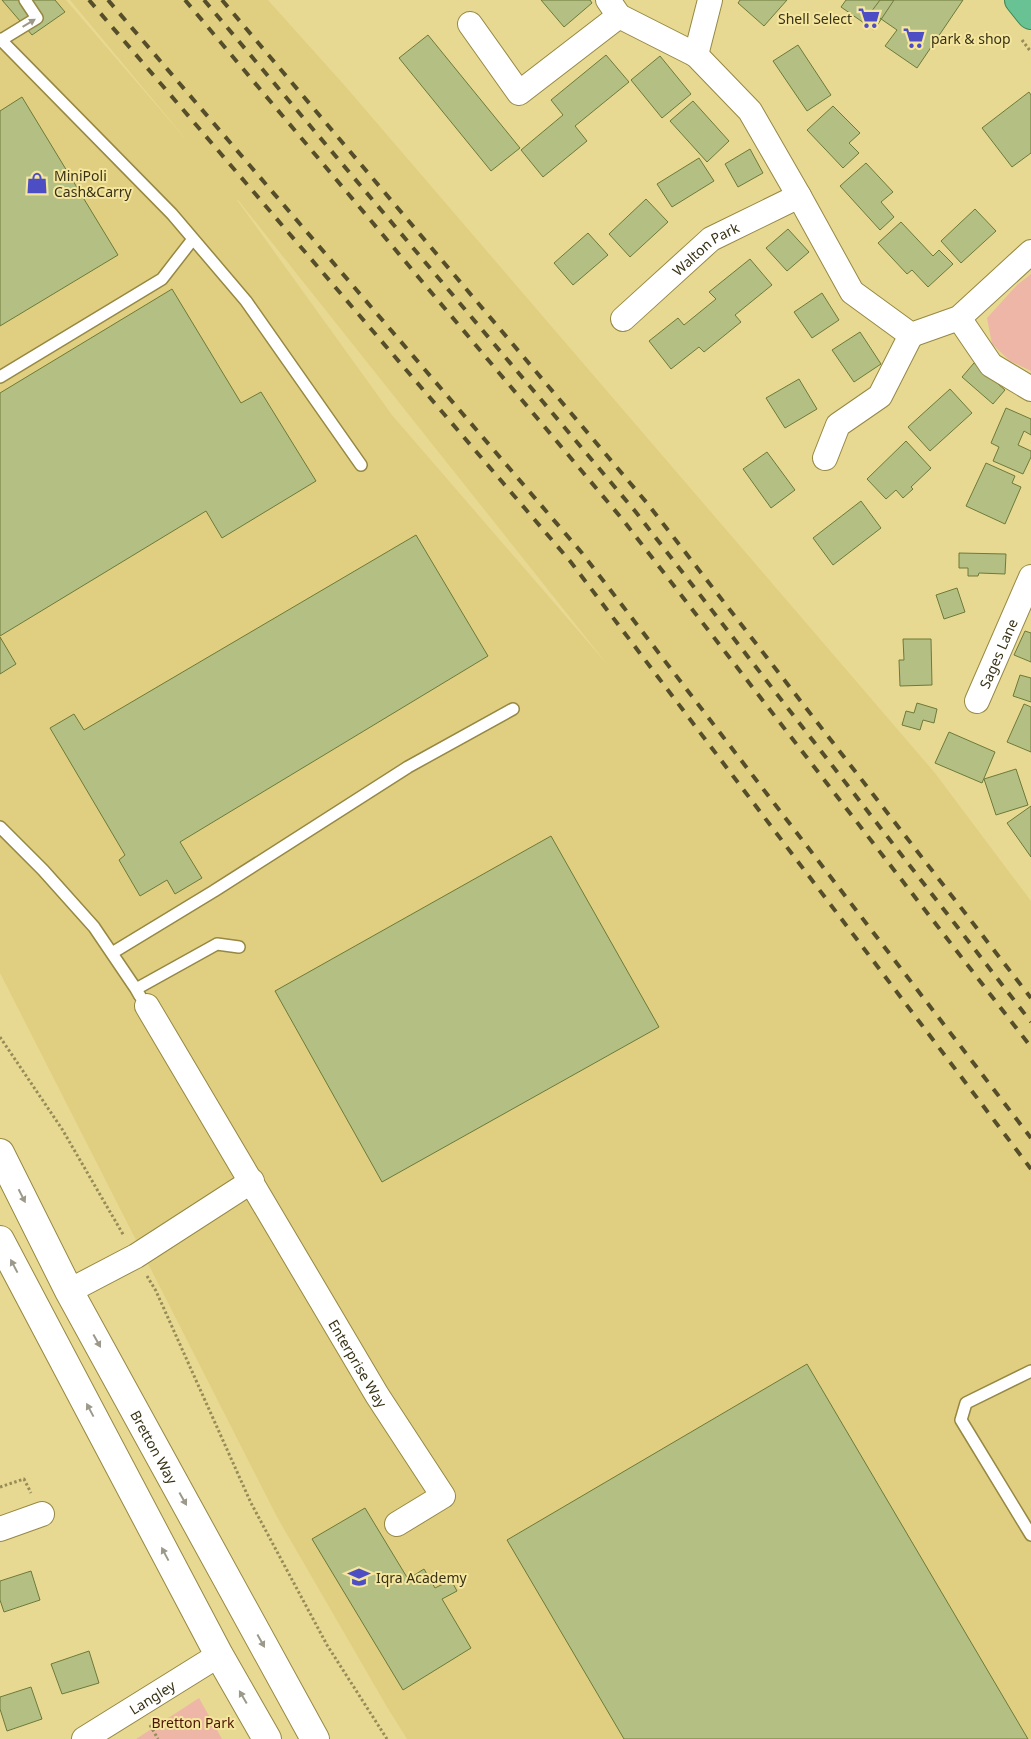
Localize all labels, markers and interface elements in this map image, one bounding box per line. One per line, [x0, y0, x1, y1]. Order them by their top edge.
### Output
supermarket icon: Shell Select [856, 5, 882, 31]
place label: Shell Select [778, 9, 852, 28]
one-way arrow [22, 19, 35, 28]
supermarket icon: park & shop [901, 25, 927, 51]
place label: park & shop [931, 29, 1011, 48]
place label: MiniPoli Cash&Carry [54, 166, 133, 201]
shop icon: MiniPoli Cash&Carry [24, 170, 50, 196]
street label: Walton Park [668, 217, 743, 280]
street label: Sages Lane [974, 615, 1021, 691]
one-way arrow [18, 1189, 26, 1204]
one-way arrow [10, 1259, 18, 1273]
street label: Enterprise Way [325, 1316, 392, 1412]
one-way arrow [92, 1334, 101, 1347]
one-way arrow [86, 1403, 94, 1417]
street label: Bretton Way [127, 1407, 183, 1488]
one-way arrow [179, 1491, 187, 1506]
one-way arrow [161, 1547, 170, 1560]
school or university icon: Iqra Academy [346, 1564, 372, 1590]
place label: Iqra Academy [376, 1568, 467, 1587]
one-way arrow [257, 1634, 265, 1648]
street label: Langley [125, 1675, 179, 1718]
one-way arrow [238, 1690, 247, 1703]
park label: Bretton Park [152, 1713, 235, 1732]

